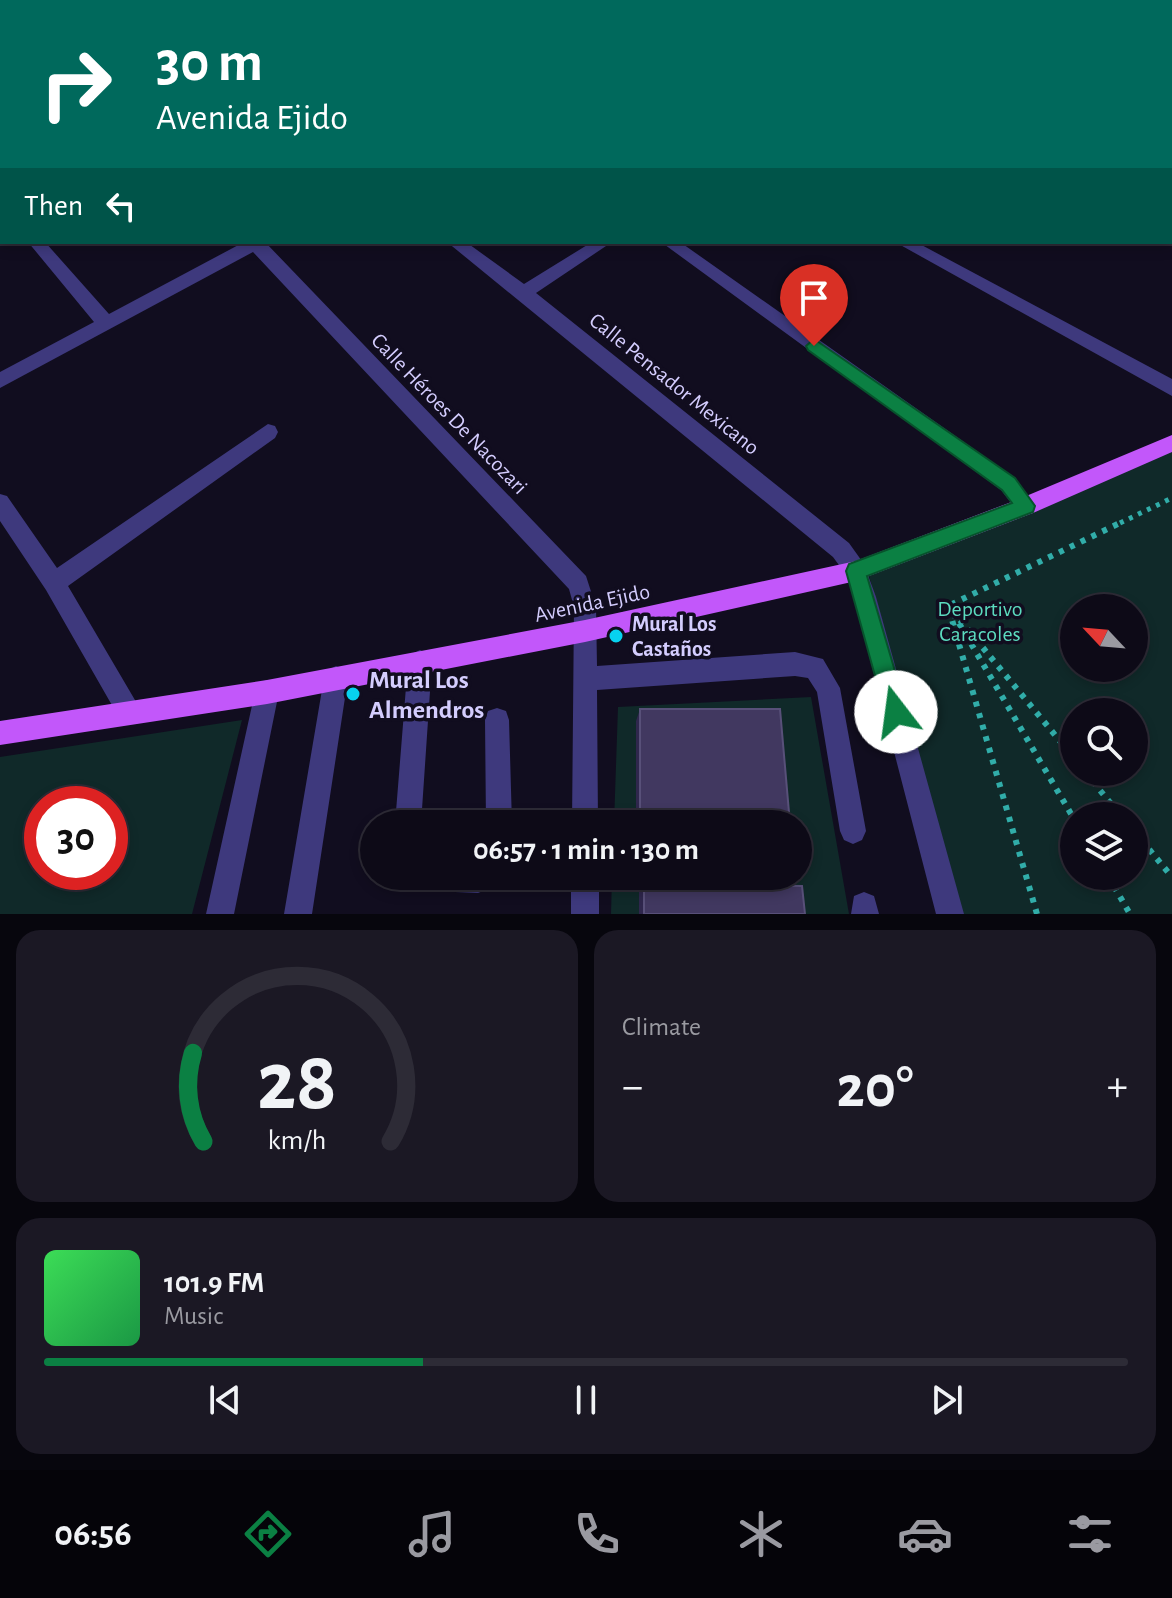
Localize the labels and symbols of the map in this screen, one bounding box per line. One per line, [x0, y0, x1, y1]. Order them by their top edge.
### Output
pin [780, 264, 848, 346]
street label: Calle Pensador Mexicano [585, 309, 764, 459]
street label: Calle Héroes De Nacozari [367, 329, 531, 498]
street label: Avenida Ejido [533, 580, 652, 626]
north arrow [1060, 594, 1148, 682]
park label: Deportivo Caracoles [937, 598, 1023, 645]
place label: Mural Los Castaños [632, 613, 716, 660]
marker: Mural Los Castaños [607, 627, 625, 645]
place label: Mural Los Almendros [369, 667, 484, 723]
position arrow [854, 670, 938, 754]
marker: Mural Los Almendros [344, 685, 362, 703]
speed limit sign: 30 [24, 786, 128, 890]

